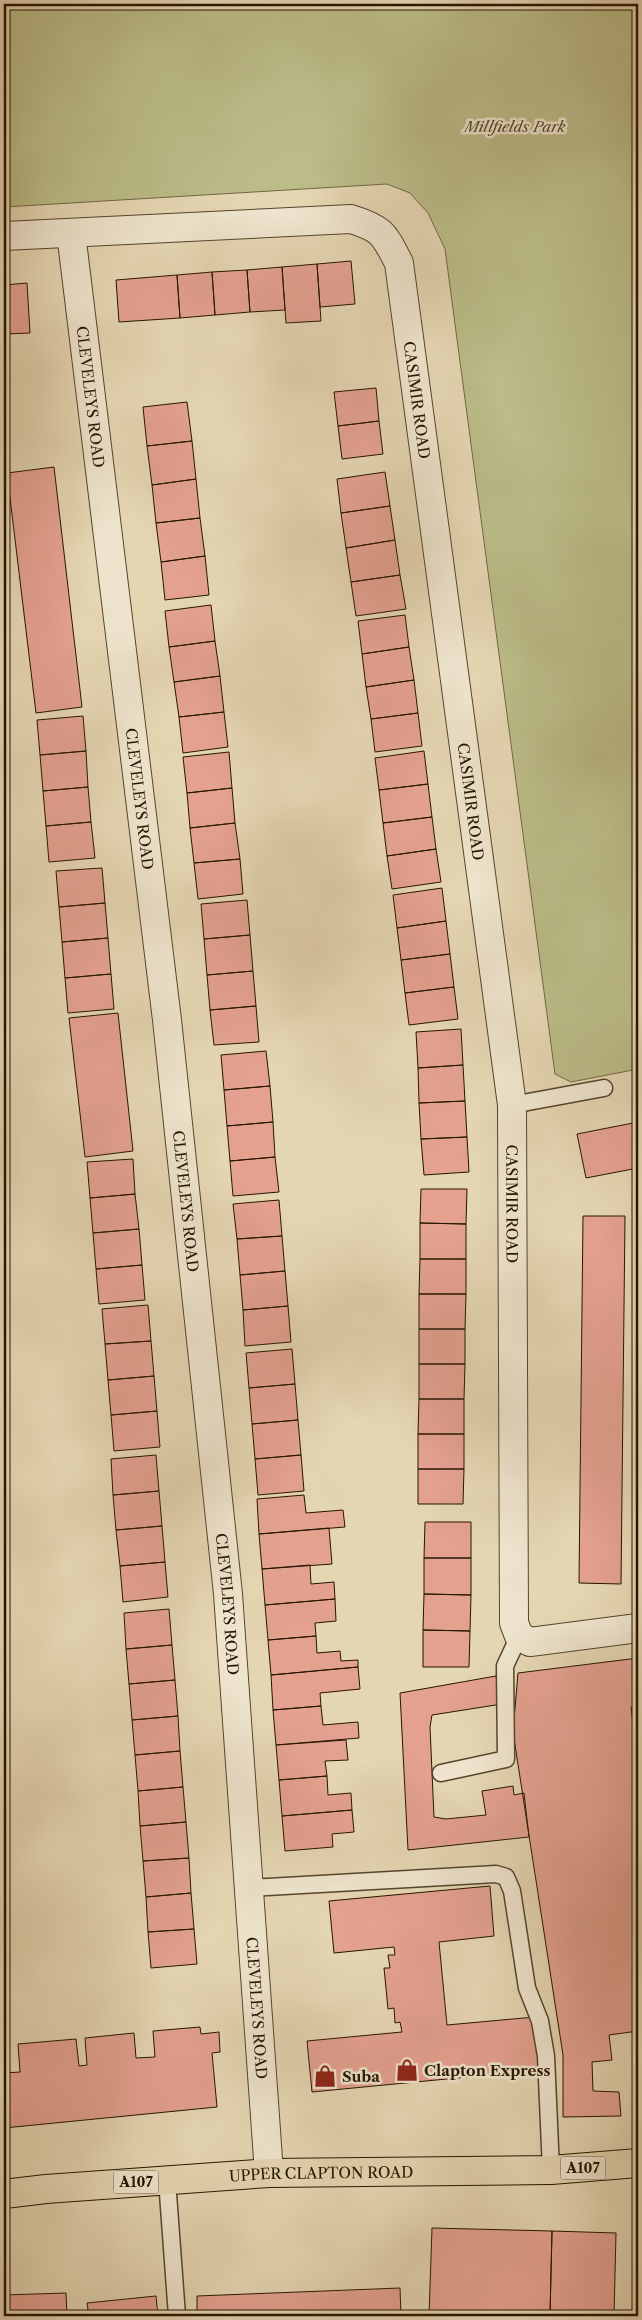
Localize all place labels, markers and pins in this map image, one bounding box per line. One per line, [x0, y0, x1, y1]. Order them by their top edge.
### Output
shop icon: Clapton Express [394, 2057, 420, 2083]
place label: Clapton Express [424, 2061, 550, 2080]
shop icon: Suba [312, 2063, 338, 2089]
place label: Suba [342, 2067, 380, 2086]

